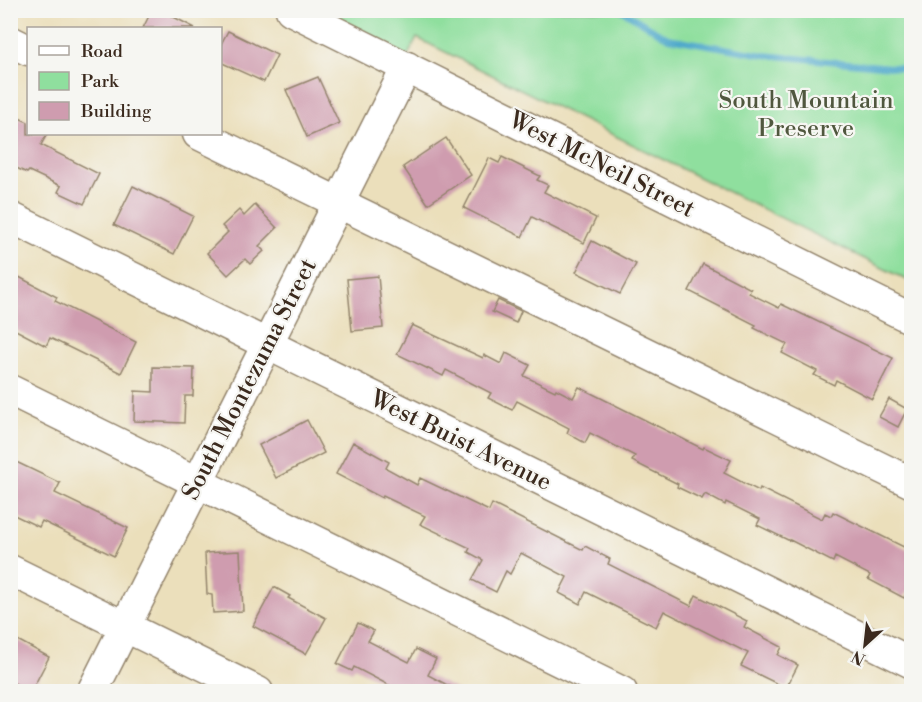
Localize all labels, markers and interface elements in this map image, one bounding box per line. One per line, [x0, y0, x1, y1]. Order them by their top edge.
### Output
legend [27, 27, 222, 135]
text: Road [81, 40, 124, 63]
text: Park [81, 70, 120, 93]
park label: South Mountain Preserve [719, 86, 893, 144]
text: Building [80, 100, 152, 123]
street label: West McNeil Street [503, 105, 700, 225]
street label: South Montezuma Street [176, 253, 324, 505]
street label: West Buist Avenue [364, 384, 556, 498]
north arrow [835, 615, 895, 675]
text: N [848, 646, 869, 669]

